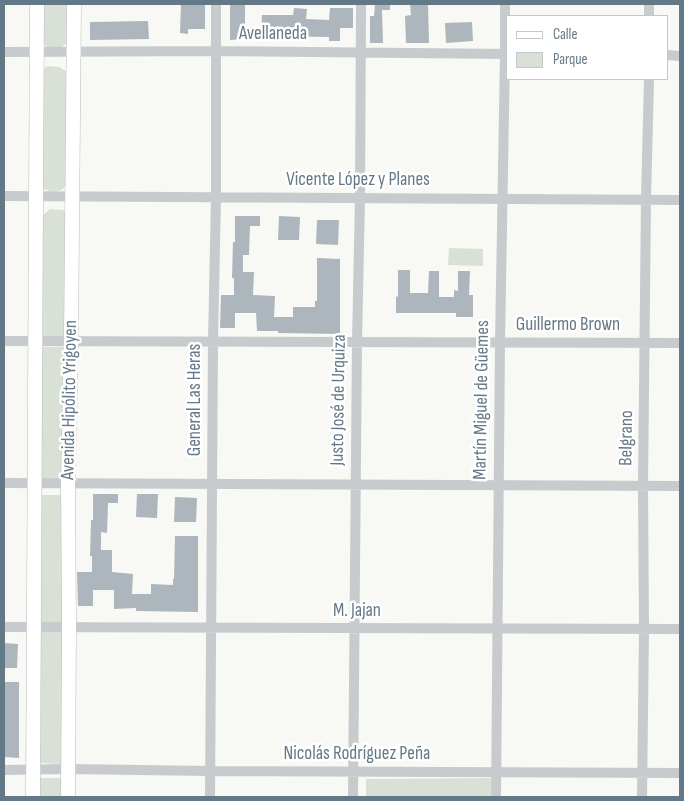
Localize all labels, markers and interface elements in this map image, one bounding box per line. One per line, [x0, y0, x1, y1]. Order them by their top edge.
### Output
legend [507, 15, 669, 80]
street label: Avellaneda [239, 23, 307, 45]
text: Calle [553, 25, 577, 44]
text: Parque [553, 50, 588, 69]
street label: Vicente López y Planes [286, 169, 430, 191]
street label: Guillermo Brown [516, 314, 620, 336]
street label: Avenida Hipólito Yrigoyen [57, 320, 83, 480]
street label: Martín Miguel de Güemes [469, 320, 495, 480]
street label: Justo José de Urquiza [326, 334, 352, 466]
street label: General Las Heras [184, 344, 206, 456]
street label: Belgrano [615, 410, 639, 466]
street label: M. Jajan [333, 600, 381, 622]
street label: Nicolás Rodríguez Peña [284, 743, 430, 765]

